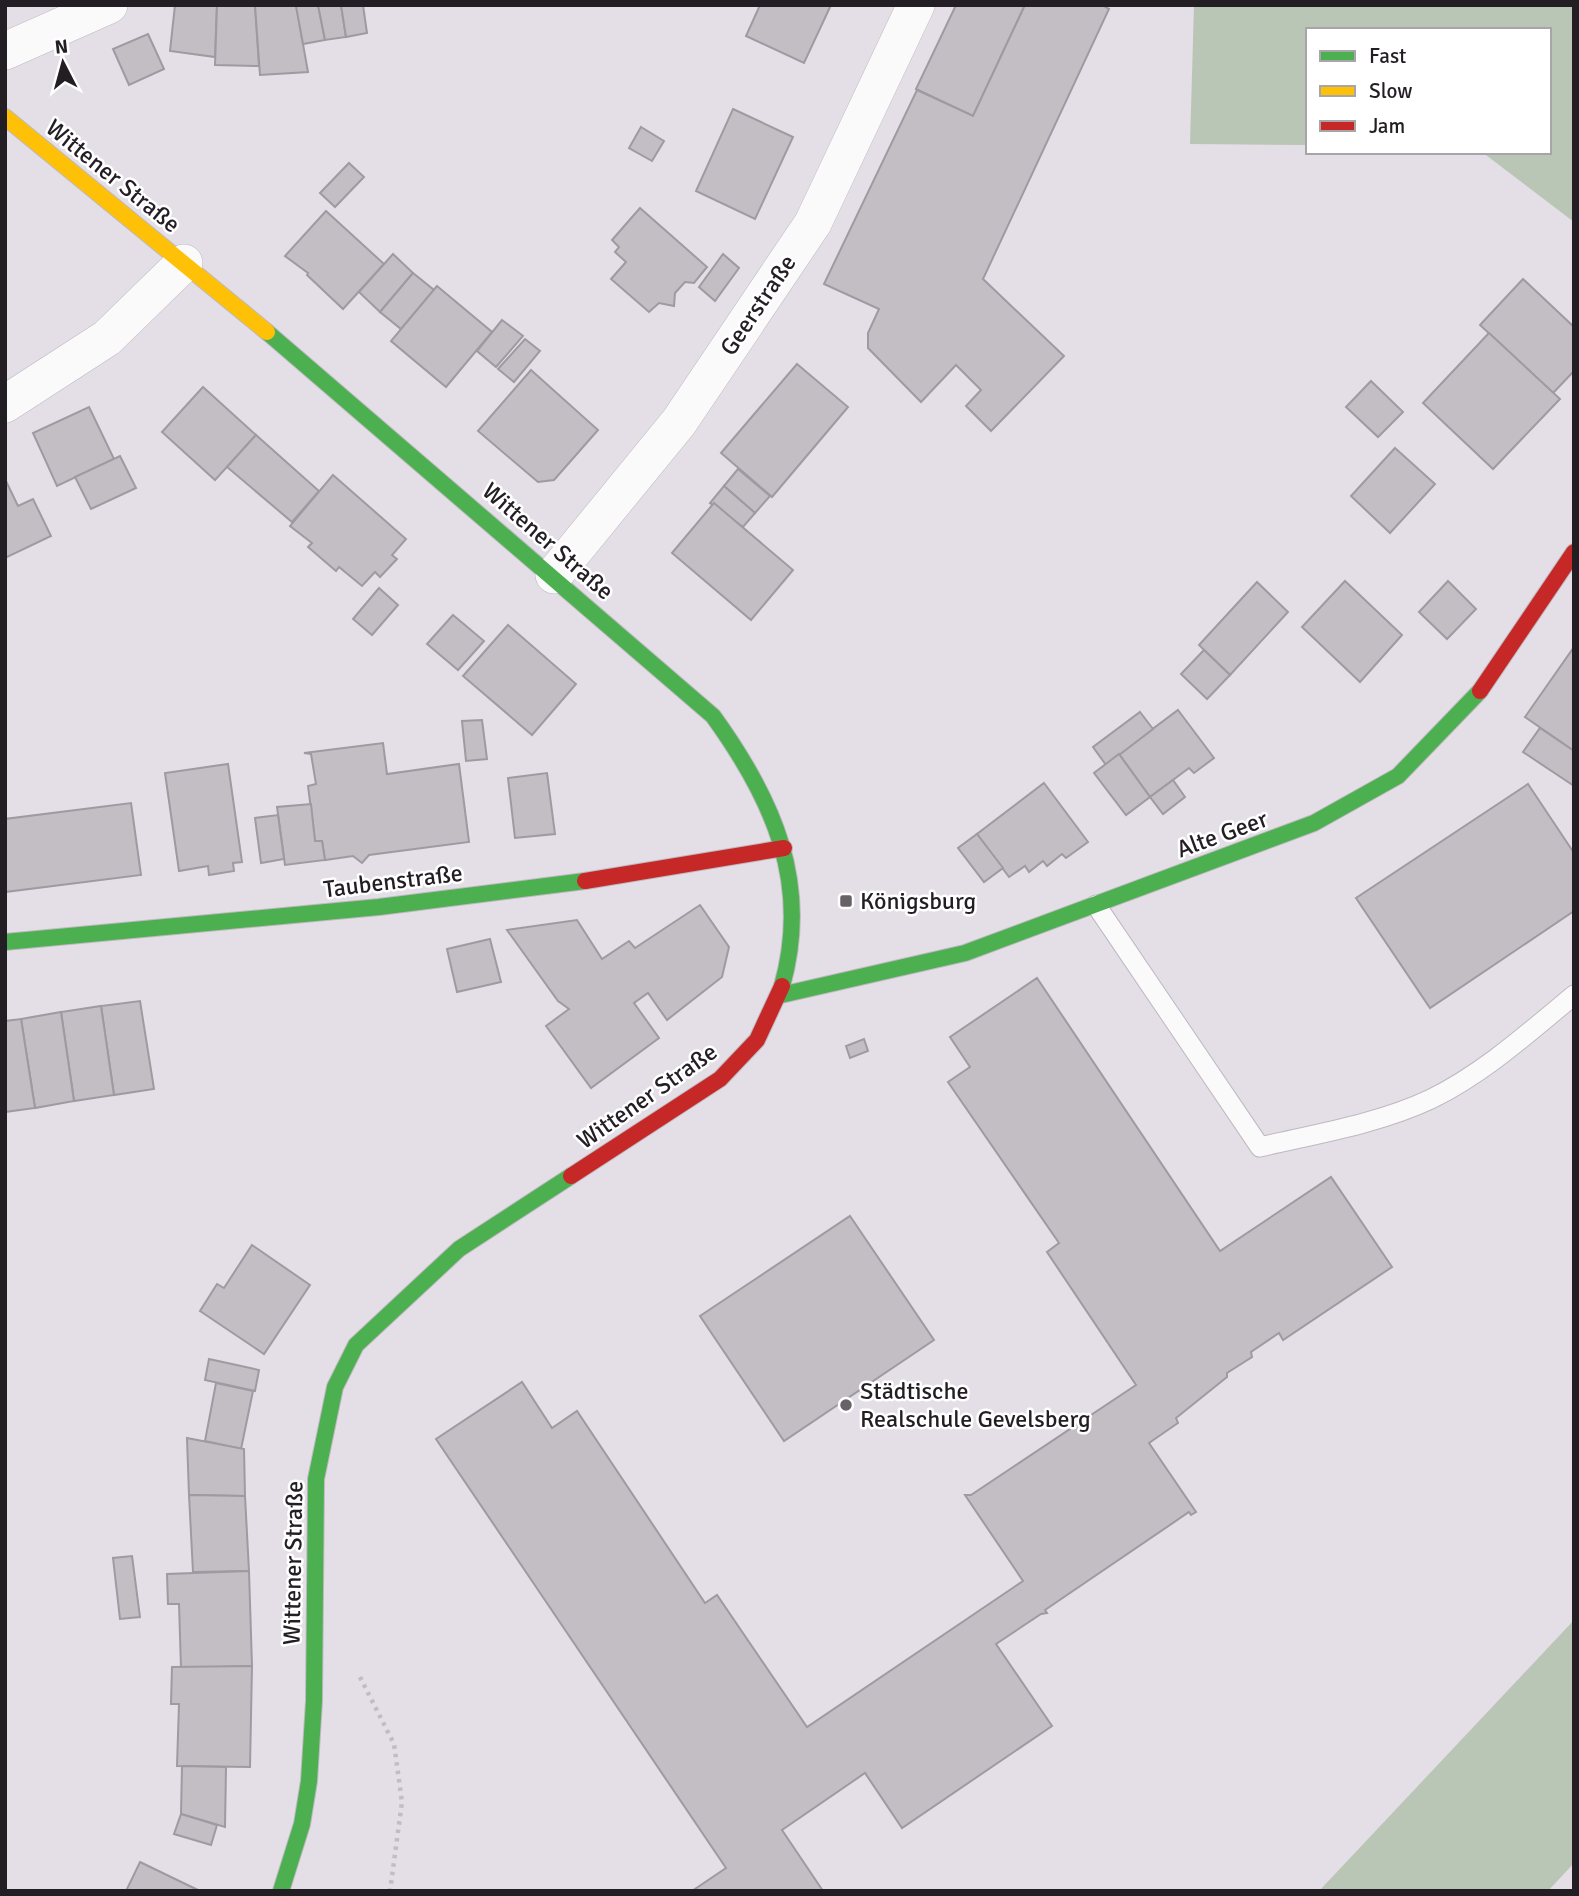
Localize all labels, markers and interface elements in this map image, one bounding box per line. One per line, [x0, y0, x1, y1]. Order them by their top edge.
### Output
north arrow [28, 28, 98, 98]
legend [1306, 28, 1551, 154]
text: N [54, 34, 69, 60]
text: Fast [1369, 43, 1406, 69]
text: Slow [1369, 78, 1413, 104]
street label: Wittener Straße [40, 113, 186, 239]
text: Jam [1369, 113, 1405, 139]
street label: Geerstraße [713, 249, 803, 361]
street label: Wittener Straße [476, 476, 620, 606]
street label: Alte Geer [1172, 804, 1272, 864]
street label: Taubenstraße [322, 858, 464, 904]
place label: Königsburg [860, 886, 976, 916]
marker: Königsburg [838, 893, 854, 909]
street label: Wittener Straße [571, 1037, 723, 1155]
place label: Städtische Realschule Gevelsberg [860, 1376, 1091, 1434]
marker: Städtische Realschule Gevelsberg [838, 1397, 854, 1413]
street label: Wittener Straße [277, 1481, 309, 1645]

